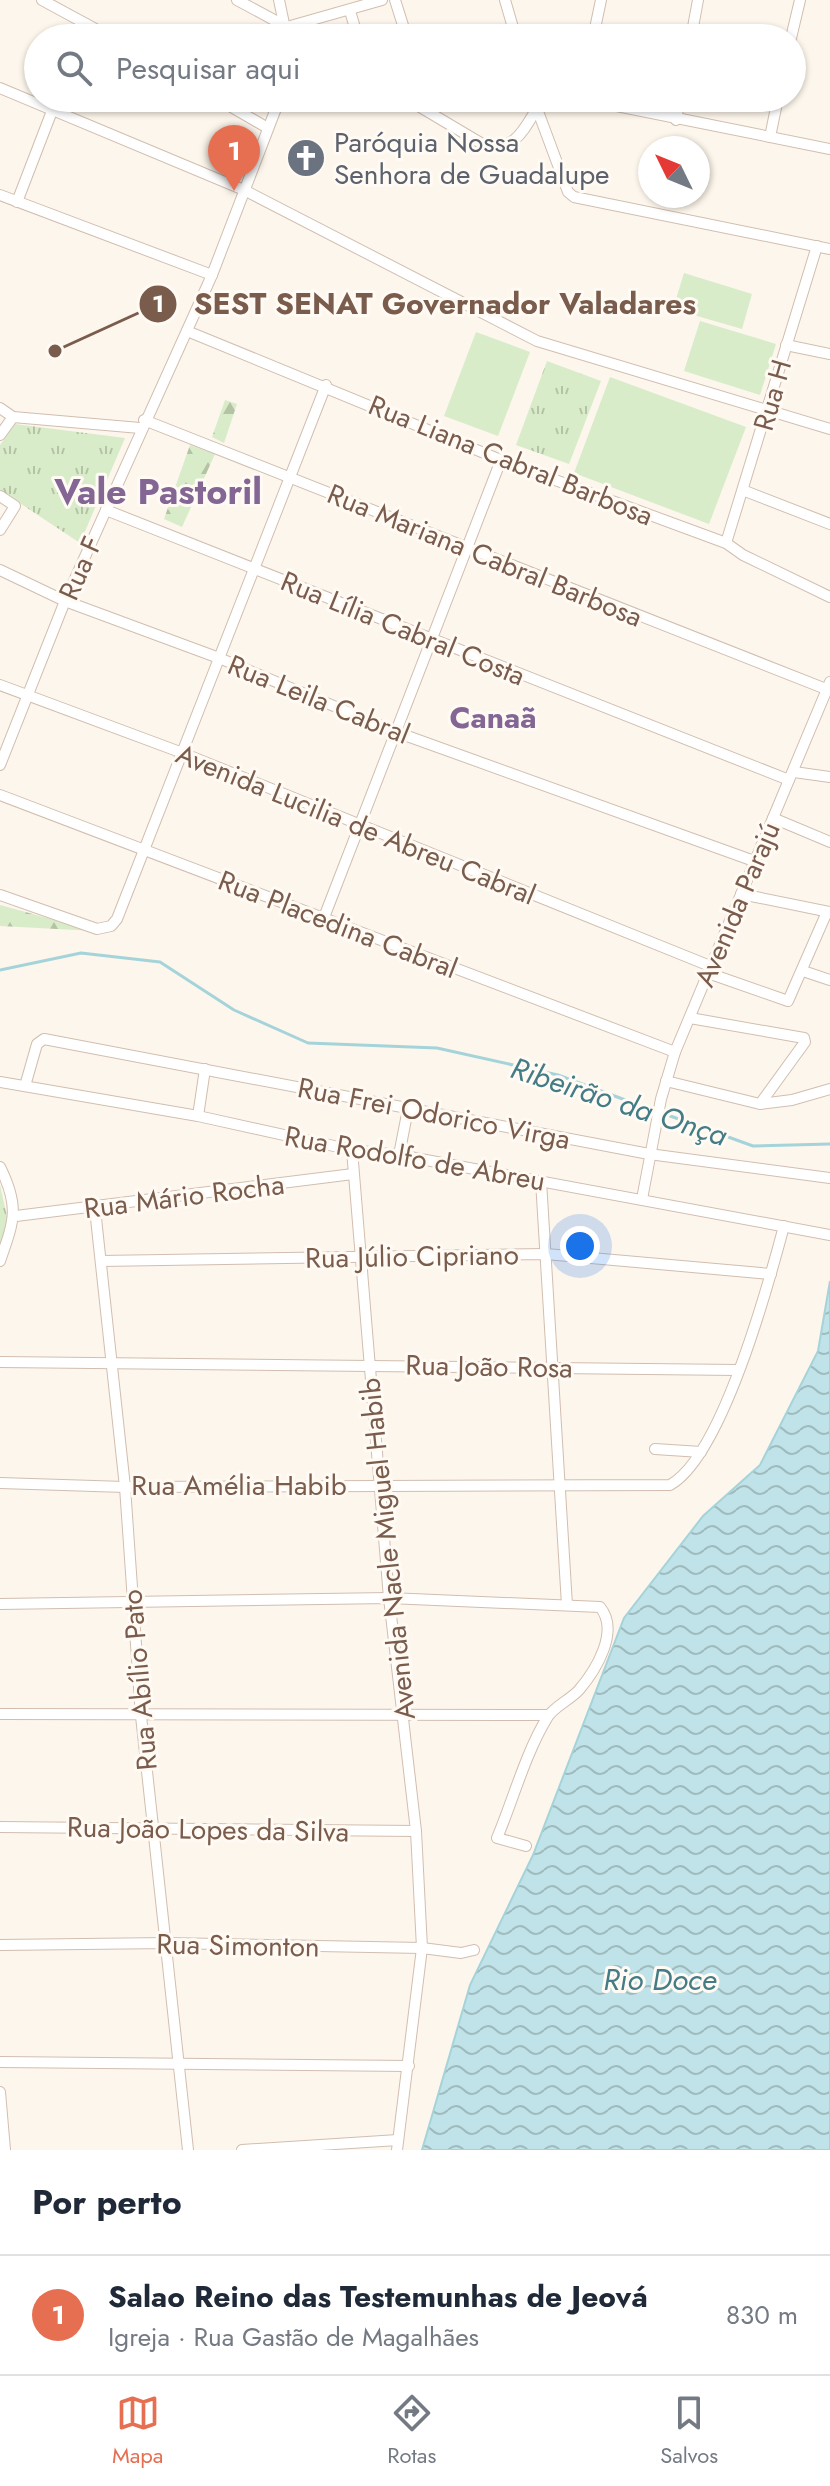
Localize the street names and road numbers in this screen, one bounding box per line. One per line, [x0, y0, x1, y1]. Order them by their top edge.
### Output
street label: Rua H [743, 355, 802, 436]
street label: Rua Liana Cabral Barbosa [362, 385, 659, 536]
street label: Rua Mariana Cabral Barbosa [321, 473, 649, 638]
street label: Rua F [48, 530, 113, 607]
street label: Rua Lília Cabral Costa [275, 561, 531, 696]
street label: Rua Leila Cabral [222, 644, 416, 755]
street label: Avenida Lucilia de Abreu Cabral [170, 733, 542, 915]
street label: Avenida Parajú [684, 815, 791, 993]
street label: Rua Placedina Cabral [212, 860, 463, 989]
street label: Rua Frei Odorico Virga [294, 1067, 574, 1160]
street label: Rua Rodolfo de Abreu [281, 1115, 549, 1202]
street label: Rua Mário Rocha [82, 1164, 287, 1229]
street label: Rua Júlio Cipriano [305, 1234, 519, 1279]
street label: Rua João Rosa [405, 1345, 573, 1388]
street label: Avenida Nacle Miguel Habib [349, 1376, 426, 1722]
street label: Rua Amélia Habib [131, 1465, 347, 1506]
street label: Rua Abílio Pato [111, 1588, 168, 1772]
street label: Rua João Lopes da Silva [67, 1807, 349, 1852]
street label: Rua Simonton [156, 1924, 320, 1967]

